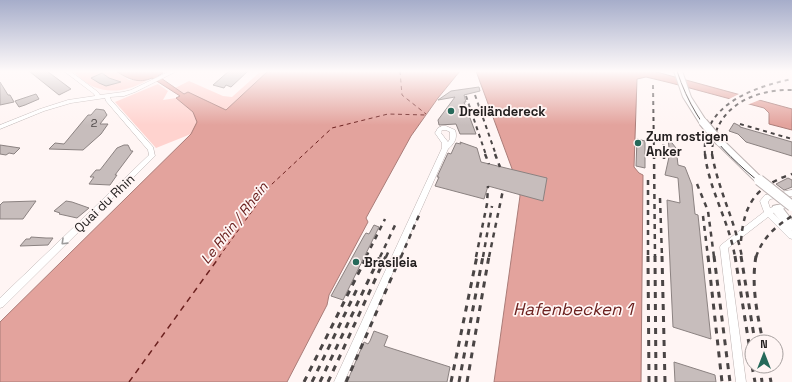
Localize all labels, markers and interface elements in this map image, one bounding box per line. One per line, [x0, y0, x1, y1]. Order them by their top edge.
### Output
place label: Dreiländereck [459, 103, 546, 120]
marker: Dreiländereck [446, 106, 456, 116]
house number: 2 [91, 116, 98, 130]
place label: Zum rostigen Anker [646, 128, 729, 160]
marker: Zum rostigen Anker [633, 138, 643, 148]
street label: Quai du Rhin [71, 170, 138, 236]
water label: Le Rhin / Rhein [196, 178, 272, 268]
one-way arrow [61, 237, 69, 244]
place label: Brasileia [364, 254, 418, 271]
marker: Brasileia [351, 257, 361, 267]
water label: Hafenbecken 1 [513, 298, 635, 320]
north arrow [744, 334, 784, 374]
text: N [760, 337, 768, 351]

